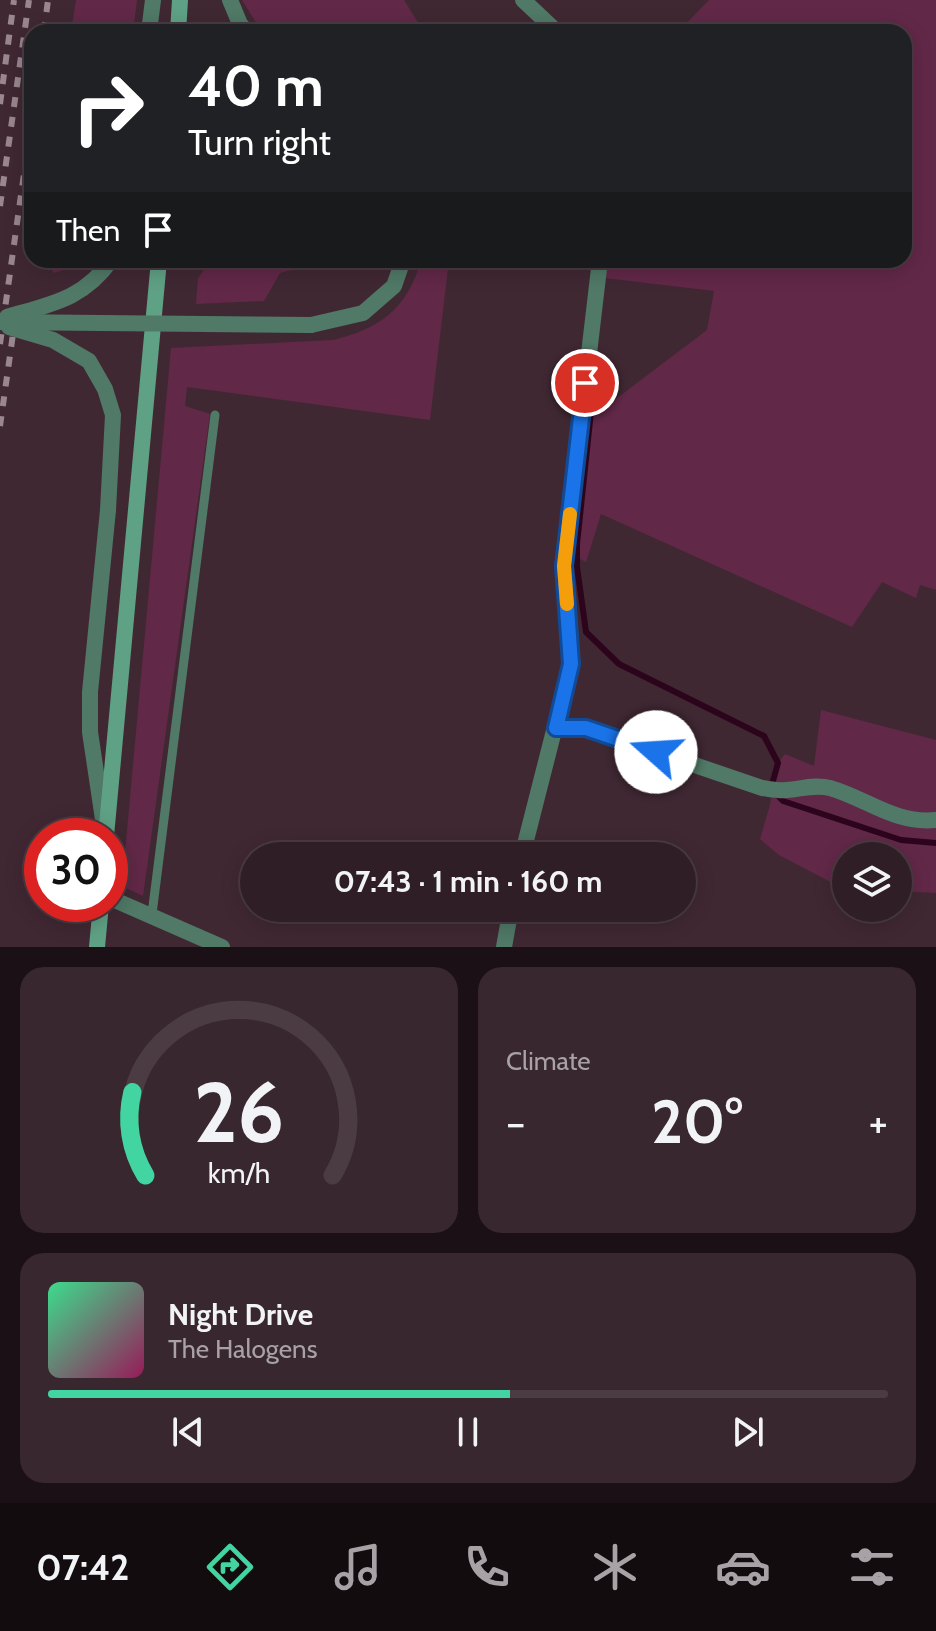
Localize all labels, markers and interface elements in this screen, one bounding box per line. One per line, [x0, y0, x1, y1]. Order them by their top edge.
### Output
text: 40 m [188, 52, 324, 120]
icon: right [56, 56, 160, 160]
text: Turn right [188, 120, 331, 164]
icon: arrive [136, 208, 180, 252]
text: Then [56, 212, 120, 249]
pin [551, 349, 619, 417]
icon: arrive [563, 361, 607, 405]
position arrow [614, 710, 698, 794]
speed limit sign: 30 [24, 818, 128, 922]
map controls [832, 842, 912, 922]
button: layers [832, 842, 912, 922]
text: 07:43 · 1 min · 160 m [334, 863, 602, 900]
text: Climate [506, 1045, 591, 1077]
text: 26 [194, 1062, 284, 1163]
text: 20° [651, 1085, 743, 1158]
text: − [506, 1096, 525, 1149]
text: + [869, 1096, 888, 1149]
text: km/h [208, 1155, 270, 1190]
text: Night Drive [168, 1296, 313, 1333]
text: The Halogens [168, 1333, 317, 1365]
icon: previous [166, 1410, 210, 1454]
icon: pause [446, 1410, 490, 1454]
icon: next [726, 1410, 770, 1454]
icon: directions [202, 1539, 258, 1595]
icon: music [330, 1539, 386, 1595]
icon: phone [459, 1539, 515, 1595]
icon: climate [587, 1539, 643, 1595]
icon: car [715, 1539, 771, 1595]
icon: filters [844, 1539, 900, 1595]
text: 07:42 [36, 1545, 129, 1589]

